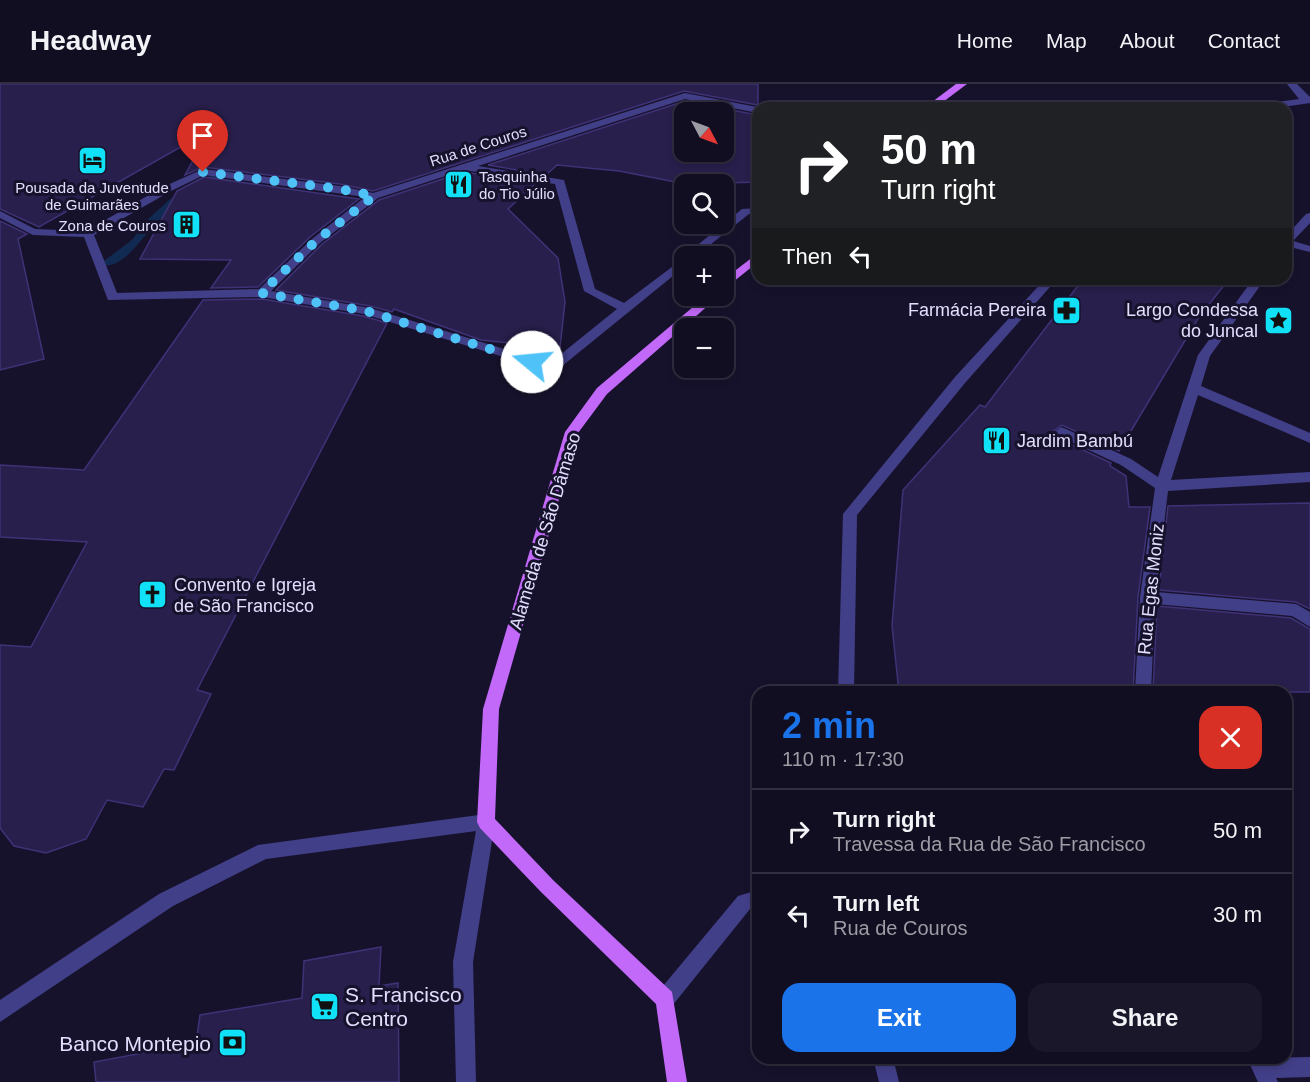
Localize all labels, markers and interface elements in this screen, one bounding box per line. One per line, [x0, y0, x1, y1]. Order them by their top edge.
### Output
text: Headway [30, 25, 151, 56]
text: Home [957, 29, 1013, 52]
text: Map [1046, 29, 1087, 52]
text: About [1120, 29, 1175, 52]
text: Contact [1208, 29, 1280, 52]
north arrow [674, 102, 734, 162]
map controls [674, 102, 734, 378]
pin [177, 110, 228, 172]
icon: arrive [186, 119, 219, 152]
street label: Rua de Couros [427, 122, 529, 170]
icon: right [782, 126, 860, 204]
text: 50 m [881, 126, 977, 173]
hotel icon: Pousada da Juventude de Guimarães [76, 144, 108, 176]
place label: Tasquinha do Tio Júlio [479, 168, 555, 202]
restaurant icon: Tasquinha do Tio Júlio [442, 169, 474, 201]
button: search [674, 174, 734, 234]
text: Turn right [881, 175, 996, 205]
place label: Pousada da Juventude de Guimarães [15, 179, 169, 213]
building icon: Zona de Couros [171, 209, 203, 241]
place label: Zona de Couros [58, 217, 166, 234]
icon: left [844, 240, 877, 273]
text: Then [782, 244, 832, 269]
button: + [674, 246, 734, 306]
pharmacy icon: Farmácia Pereira [1051, 294, 1083, 326]
place label: Farmácia Pereira [908, 300, 1047, 320]
place label: Largo Condessa do Juncal [1126, 300, 1259, 341]
place icon: Largo Condessa do Juncal [1263, 304, 1295, 336]
button: − [674, 318, 734, 378]
position arrow [500, 330, 564, 394]
restaurant icon: Jardim Bambú [980, 425, 1012, 457]
street label: Alameda de São Dâmaso [505, 430, 585, 632]
place label: Jardim Bambú [1017, 431, 1133, 451]
street label: Rua Egas Moniz [1134, 522, 1168, 656]
place label: Convento e Igreja de São Francisco [174, 575, 317, 616]
church icon: Convento e Igreja de São Francisco [137, 579, 169, 611]
text: 2 min [782, 705, 876, 746]
button: close [1199, 706, 1262, 769]
text: 110 m · 17:30 [782, 748, 904, 770]
text: Turn right [833, 807, 935, 832]
icon: right [782, 815, 815, 848]
text: 50 m [1213, 818, 1262, 843]
text: Travessa da Rua de São Francisco [833, 833, 1146, 855]
text: Turn left [833, 891, 919, 916]
icon: left [782, 899, 815, 932]
text: 30 m [1213, 902, 1262, 927]
text: Rua de Couros [833, 917, 968, 939]
place label: S. Francisco Centro [345, 983, 462, 1030]
button: Exit [782, 983, 1016, 1052]
button: Share [1028, 983, 1262, 1052]
supermarket icon: S. Francisco Centro [308, 990, 340, 1022]
bank icon: Banco Montepio [216, 1027, 248, 1059]
place label: Banco Montepio [59, 1032, 211, 1055]

